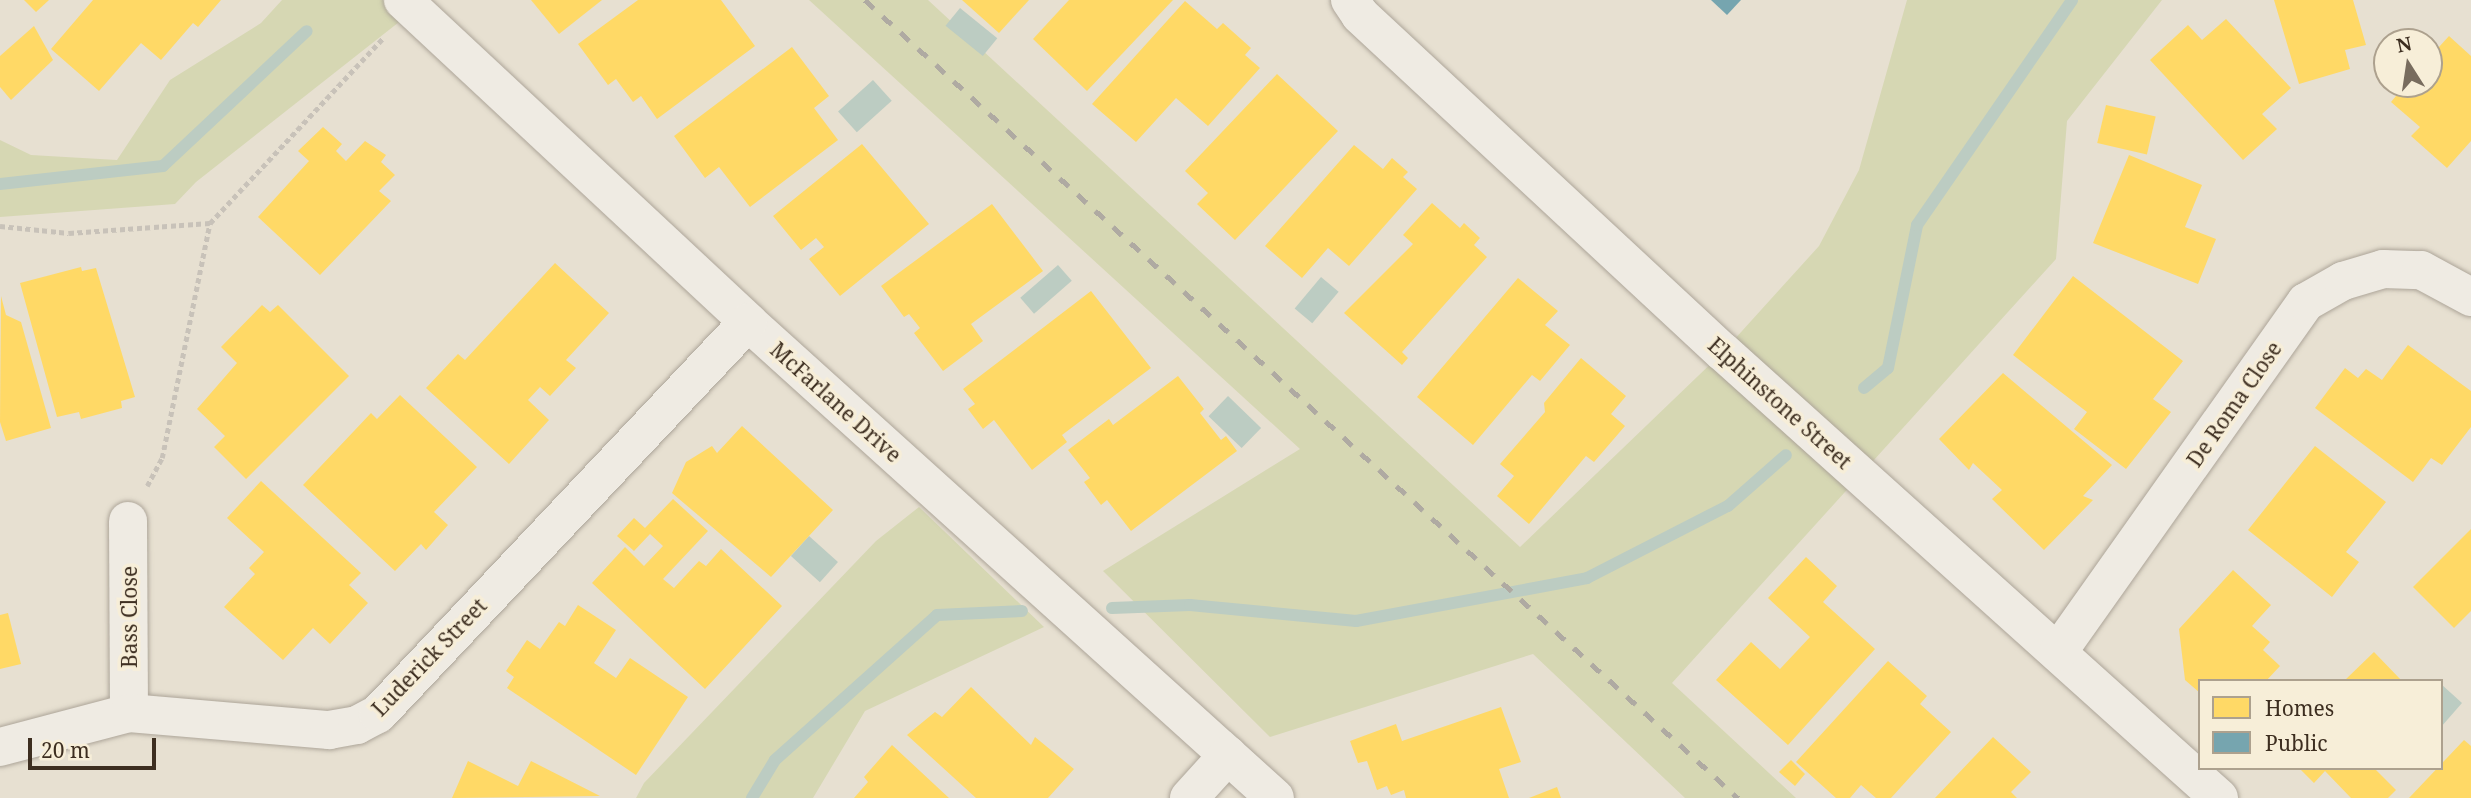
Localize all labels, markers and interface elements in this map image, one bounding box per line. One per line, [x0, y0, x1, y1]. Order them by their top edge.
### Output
north arrow [2373, 28, 2443, 98]
text: N [2394, 30, 2414, 59]
street label: Elphinstone Street [1703, 332, 1857, 474]
street label: De Roma Close [2181, 336, 2287, 472]
street label: McFarlane Drive [765, 337, 907, 467]
street label: Bass Close [116, 566, 142, 668]
street label: Luderick Street [367, 593, 491, 721]
legend [2198, 679, 2443, 770]
text: Homes [2265, 694, 2334, 722]
scale bar [32, 724, 159, 768]
text: Public [2265, 729, 2327, 757]
text: 20 m [41, 736, 90, 764]

